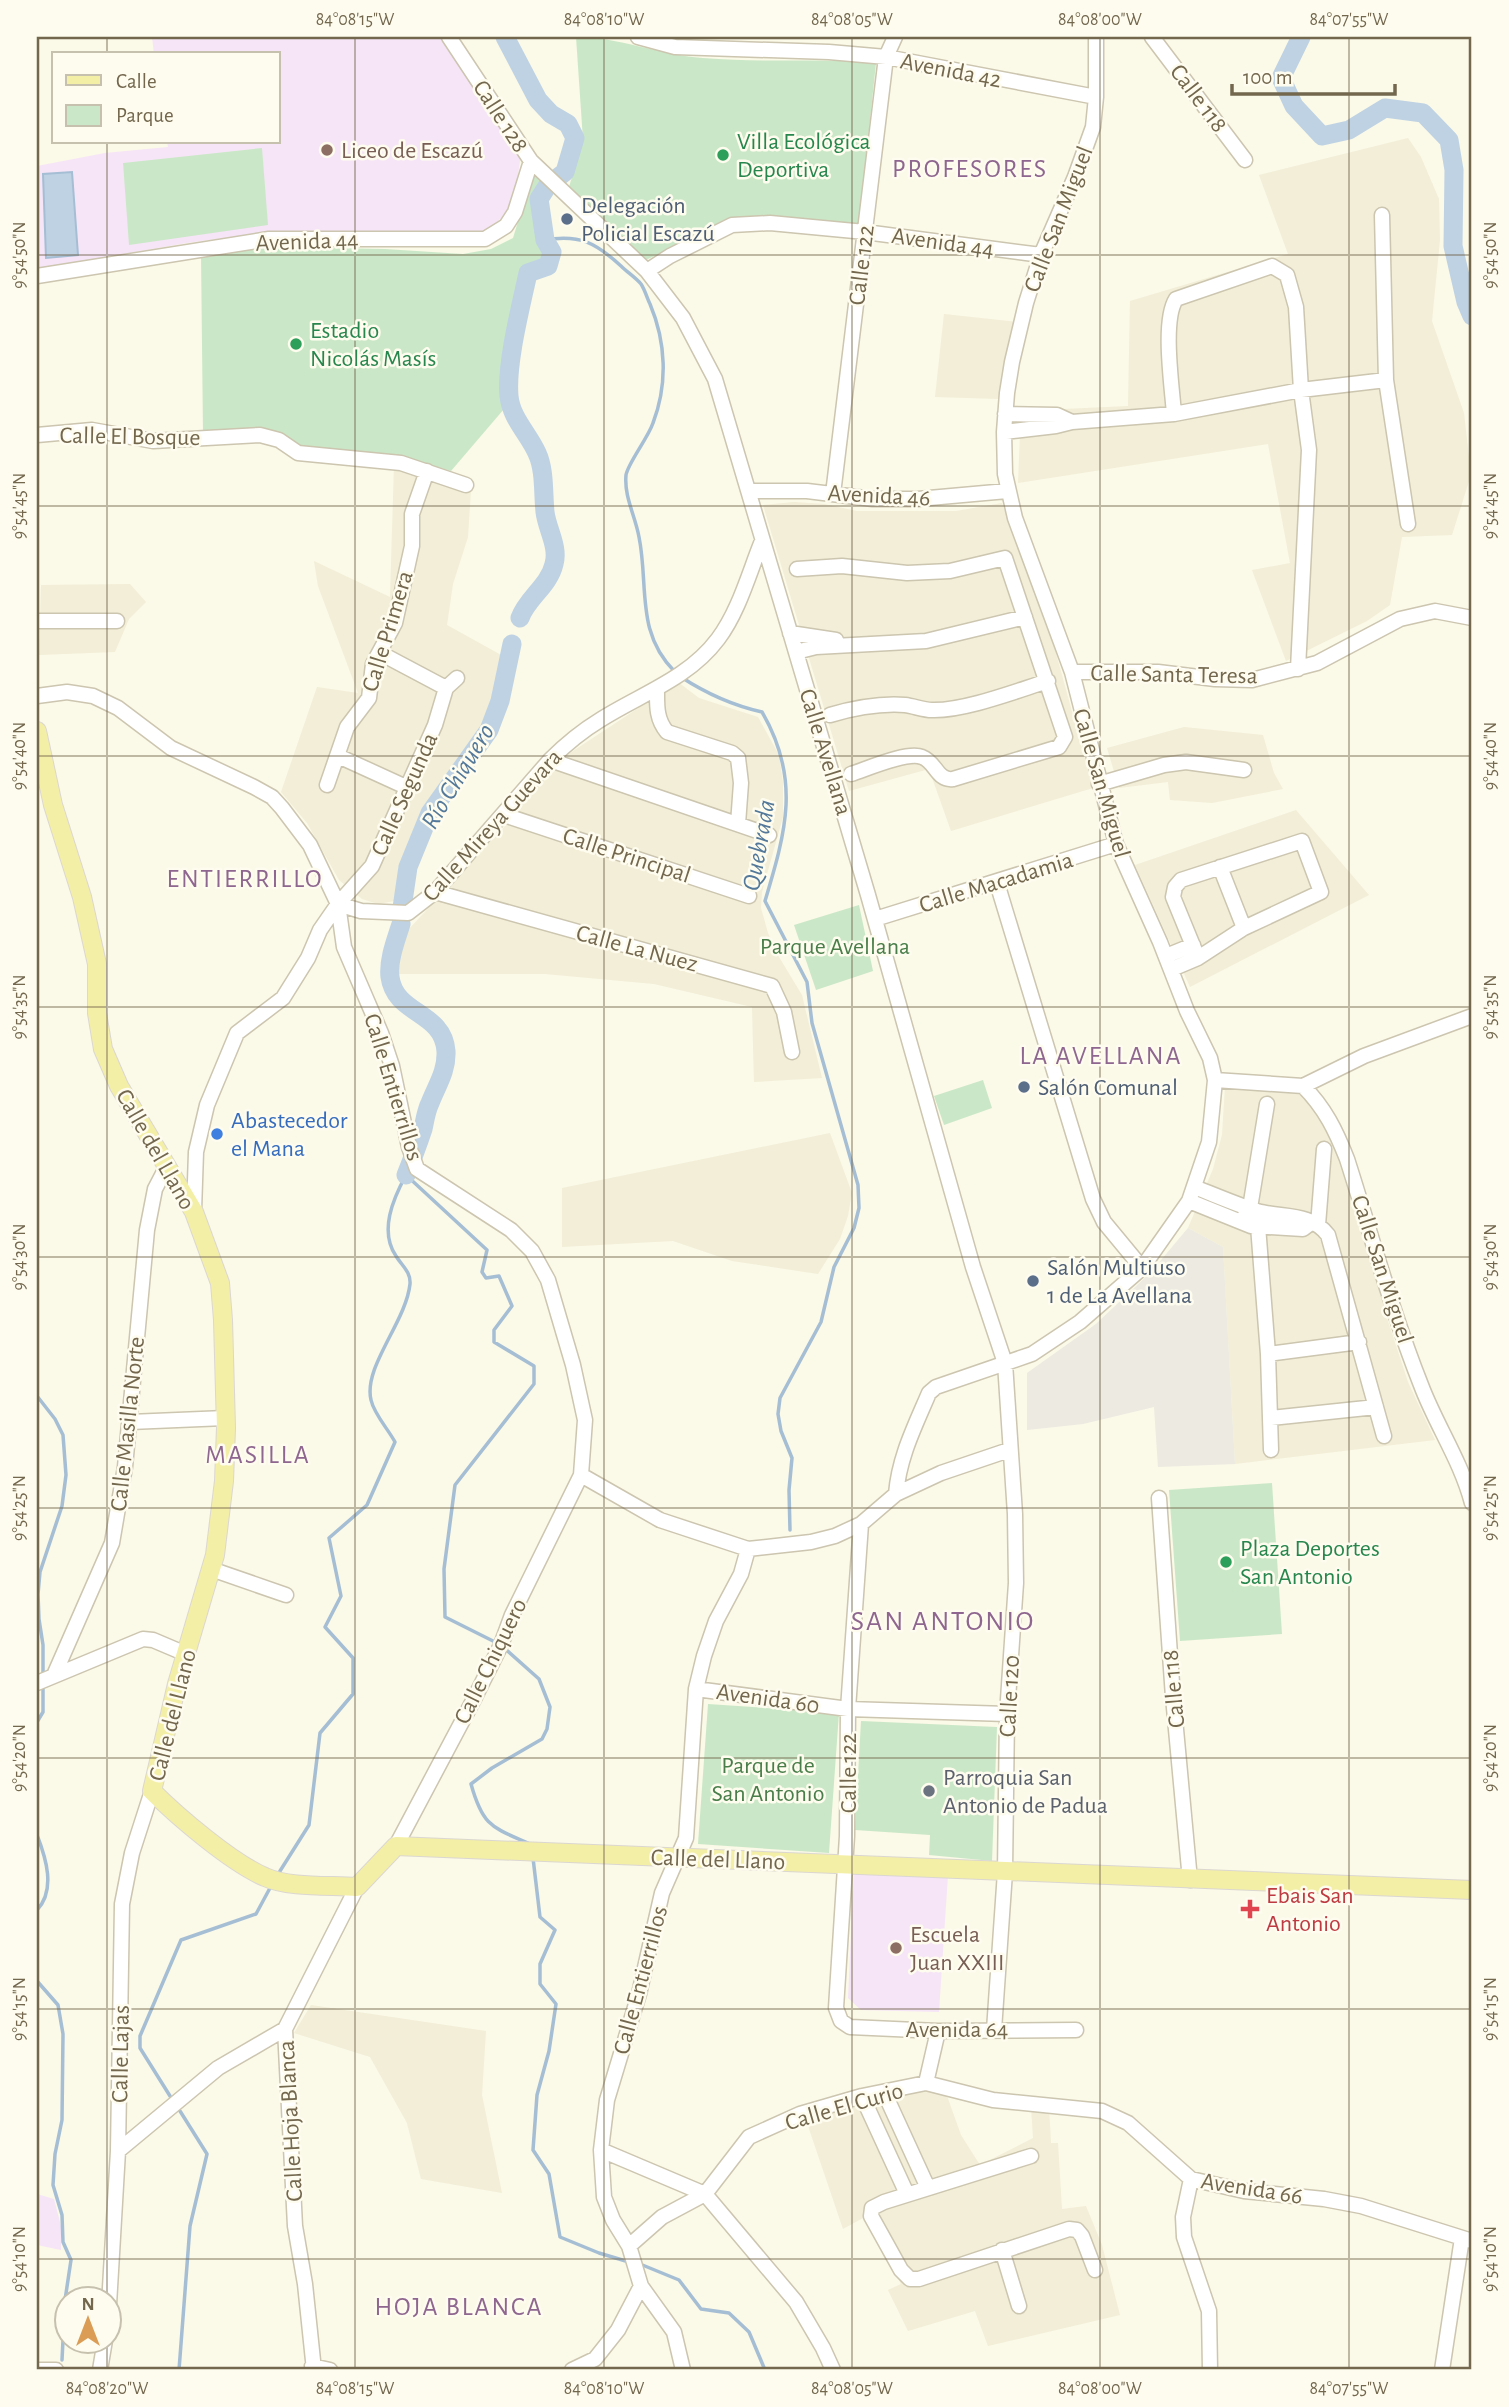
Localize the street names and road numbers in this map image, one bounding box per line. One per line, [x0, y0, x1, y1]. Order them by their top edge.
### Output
street label: Avenida 42 [898, 49, 1003, 93]
street label: Calle 118 [1165, 60, 1231, 137]
street label: Calle 128 [468, 76, 532, 157]
street label: Calle San Miguel [1020, 143, 1098, 296]
street label: Calle 122 [845, 224, 879, 307]
street label: Avenida 44 [890, 224, 996, 262]
street label: Avenida 44 [255, 228, 359, 256]
street label: Calle El Bosque [59, 424, 201, 450]
street label: Avenida 46 [827, 481, 931, 511]
street label: Calle Primera [358, 568, 418, 695]
street label: Calle Santa Teresa [1090, 662, 1258, 688]
street label: Calle Avellana [794, 686, 856, 818]
street label: Calle San Miguel [1068, 706, 1134, 861]
street label: Calle Segunda [367, 729, 443, 859]
street label: Calle Mireya Guevara [418, 745, 567, 906]
street label: Calle Principal [560, 824, 694, 888]
street label: Calle Macadamia [916, 848, 1076, 918]
street label: Calle La Nuez [573, 921, 700, 977]
street label: Calle Entierrillos [359, 1011, 427, 1164]
street label: Calle del Llano [111, 1085, 199, 1214]
street label: Calle San Miguel [1347, 1192, 1417, 1346]
street label: Calle Masilla Norte [107, 1336, 149, 1513]
street label: Calle Chiquero [450, 1595, 532, 1728]
street label: Calle del Llano [145, 1647, 201, 1784]
street label: Calle 118 [1159, 1649, 1189, 1729]
street label: Calle 120 [996, 1654, 1024, 1738]
street label: Avenida 60 [715, 1680, 821, 1718]
street label: Calle 122 [837, 1733, 861, 1813]
street label: Calle del Llano [650, 1846, 786, 1874]
street label: Calle Entierrillos [610, 1903, 672, 2057]
street label: Calle Lajas [108, 2005, 134, 2103]
street label: Avenida 64 [906, 2018, 1008, 2042]
street label: Calle Hoja Blanca [275, 2040, 307, 2202]
street label: Calle El Curio [783, 2079, 906, 2135]
street label: Avenida 66 [1199, 2169, 1304, 2209]

